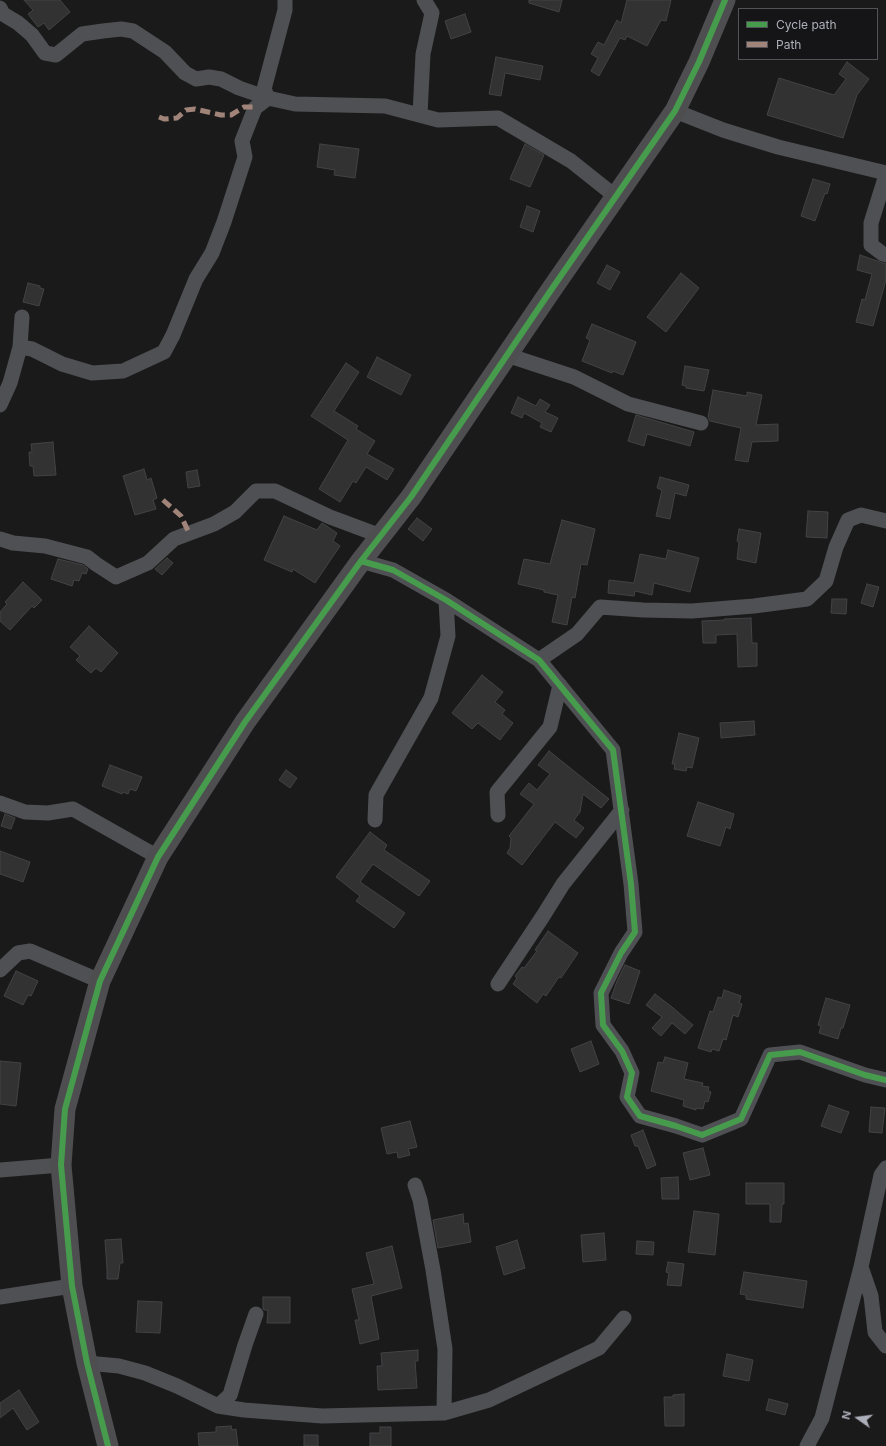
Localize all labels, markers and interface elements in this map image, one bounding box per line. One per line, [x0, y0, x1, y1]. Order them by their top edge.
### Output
legend [738, 8, 878, 60]
text: Cycle path [776, 17, 837, 32]
text: Path [776, 37, 801, 52]
north arrow [838, 1398, 878, 1438]
text: N [839, 1409, 854, 1421]

